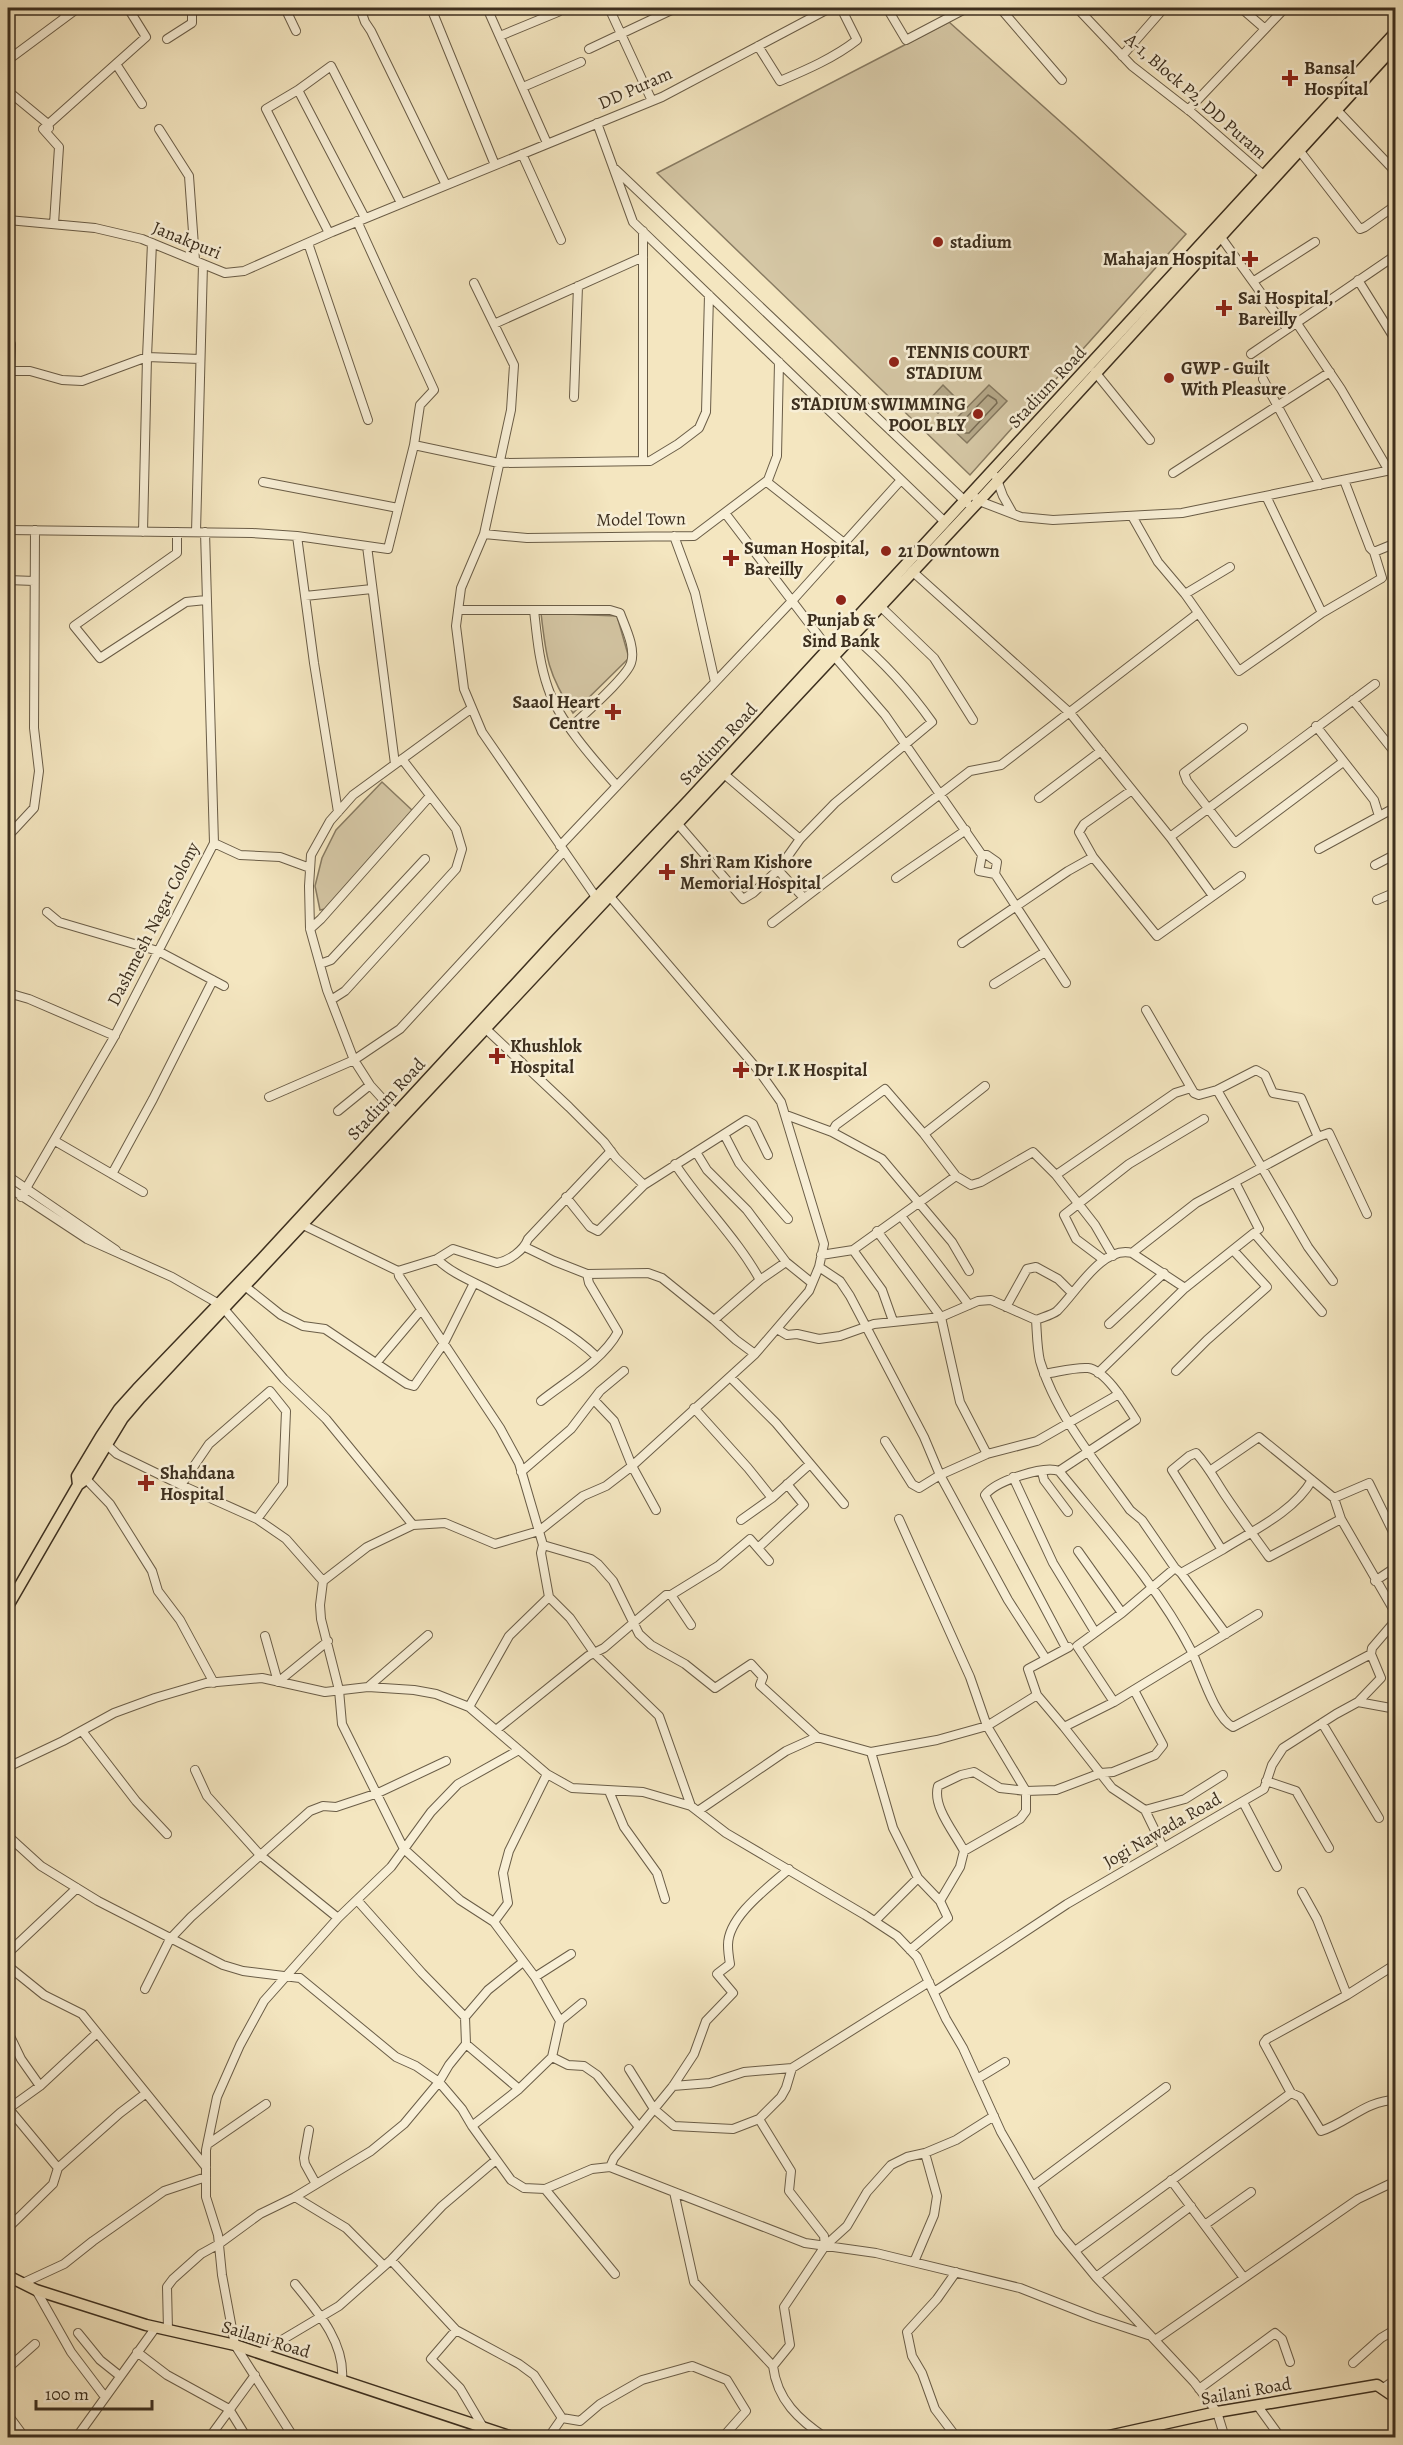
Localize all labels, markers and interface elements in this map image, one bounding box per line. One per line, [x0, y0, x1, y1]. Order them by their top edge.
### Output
street label: A-1, Block P2, DD Puram [1119, 27, 1272, 164]
place label: Bansal Hospital [1304, 56, 1368, 101]
street label: DD Puram [594, 61, 676, 115]
marker: Bansal Hospital [1281, 69, 1299, 87]
street label: Janakpuri [149, 215, 225, 265]
place label: stadium [950, 230, 1012, 254]
marker: stadium [931, 235, 945, 249]
place label: Mahajan Hospital [1103, 247, 1236, 271]
marker: Mahajan Hospital [1241, 250, 1259, 268]
place label: Sai Hospital, Bareilly [1238, 286, 1333, 331]
marker: Sai Hospital, Bareilly [1215, 299, 1233, 317]
place label: TENNIS COURT STADIUM [906, 340, 1030, 385]
street label: Stadium Road [1003, 340, 1092, 433]
marker: TENNIS COURT STADIUM [887, 355, 901, 369]
place label: GWP - Guilt With Pleasure [1180, 356, 1286, 401]
marker: GWP - Guilt With Pleasure [1162, 371, 1176, 385]
place label: STADIUM SWIMMING POOL BLY [791, 392, 966, 437]
marker: STADIUM SWIMMING POOL BLY [971, 407, 985, 421]
street label: Model Town [596, 506, 686, 532]
place label: Suman Hospital, Bareilly [744, 536, 869, 581]
place label: 21 Downtown [898, 539, 1000, 563]
marker: 21 Downtown [879, 544, 893, 558]
marker: Suman Hospital, Bareilly [722, 549, 740, 567]
marker: Punjab & Sind Bank [834, 593, 848, 607]
place label: Punjab & Sind Bank [802, 608, 880, 653]
place label: Saaol Heart Centre [513, 690, 600, 735]
street label: Stadium Road [674, 697, 763, 790]
marker: Saaol Heart Centre [604, 703, 622, 721]
street label: Dashmesh Nagar Colony [101, 837, 205, 1010]
place label: Shri Ram Kishore Memorial Hospital [680, 850, 821, 895]
marker: Shri Ram Kishore Memorial Hospital [658, 863, 676, 881]
place label: Khushlok Hospital [510, 1034, 583, 1079]
marker: Khushlok Hospital [488, 1047, 506, 1065]
street label: Stadium Road [342, 1052, 431, 1145]
place label: Dr I.K Hospital [754, 1058, 867, 1082]
marker: Dr I.K Hospital [732, 1061, 750, 1079]
place label: Shahdana Hospital [160, 1461, 235, 1506]
marker: Shahdana Hospital [137, 1474, 155, 1492]
street label: Jogi Nawada Road [1099, 1786, 1226, 1873]
street label: Sailani Road [219, 2314, 314, 2364]
street label: Sailani Road [1199, 2371, 1293, 2411]
scale bar [36, 2373, 152, 2411]
text: 100 m [45, 2382, 89, 2406]

